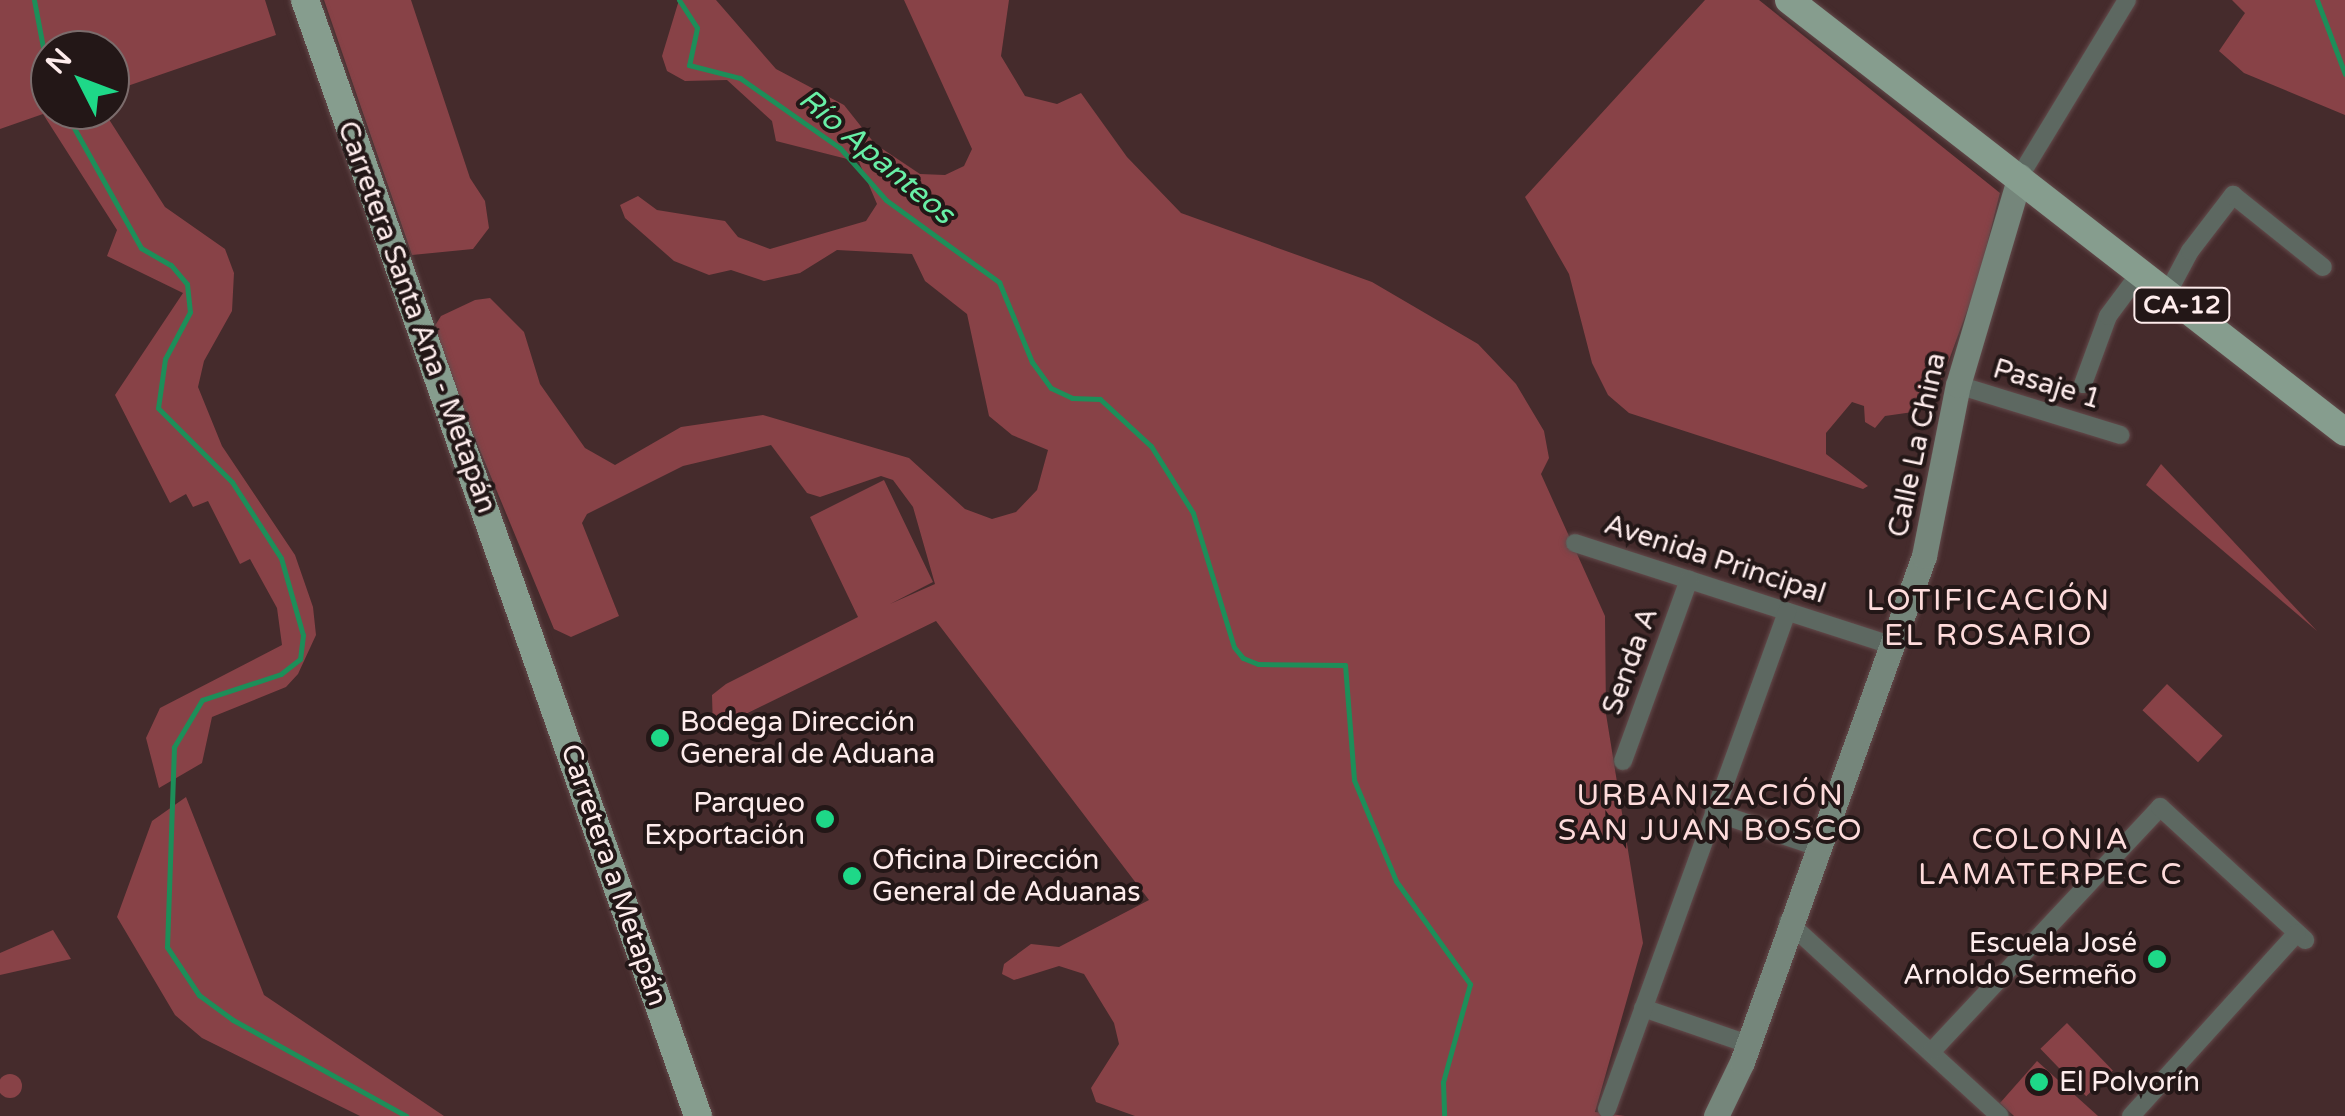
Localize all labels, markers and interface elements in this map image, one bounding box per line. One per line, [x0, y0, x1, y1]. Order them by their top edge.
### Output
north arrow [30, 30, 130, 130]
text: N [39, 42, 79, 81]
water label: Río Apanteos [791, 82, 961, 232]
street label: Carretera Santa Ana - Metapán [330, 117, 504, 517]
road number: CA-12 [2132, 285, 2232, 325]
street label: Calle La China [1881, 350, 1953, 540]
street label: Pasaje 1 [1989, 352, 2105, 416]
street label: Avenida Principal [1600, 507, 1830, 611]
district label: LOTIFICACIÓN EL ROSARIO [1866, 583, 2112, 654]
street label: Senda A [1595, 603, 1665, 719]
place label: Bodega Dirección General de Aduana [680, 705, 935, 771]
marker: Bodega Dirección General de Aduana [649, 727, 671, 749]
street label: Carretera a Metapán [553, 740, 675, 1010]
district label: URBANIZACIÓN SAN JUAN BOSCO [1558, 778, 1864, 848]
place label: Parqueo Exportación [644, 786, 805, 852]
marker: Parqueo Exportación [814, 808, 836, 830]
district label: COLONIA LAMATERPEC C [1918, 822, 2184, 892]
place label: Oficina Dirección General de Aduanas [872, 843, 1141, 909]
marker: Oficina Dirección General de Aduanas [841, 865, 863, 887]
place label: Escuela José Arnoldo Sermeño [1903, 926, 2137, 992]
marker: Escuela José Arnoldo Sermeño [2146, 948, 2168, 970]
place label: El Polvorín [2059, 1065, 2200, 1099]
marker: El Polvorín [2028, 1071, 2050, 1093]

